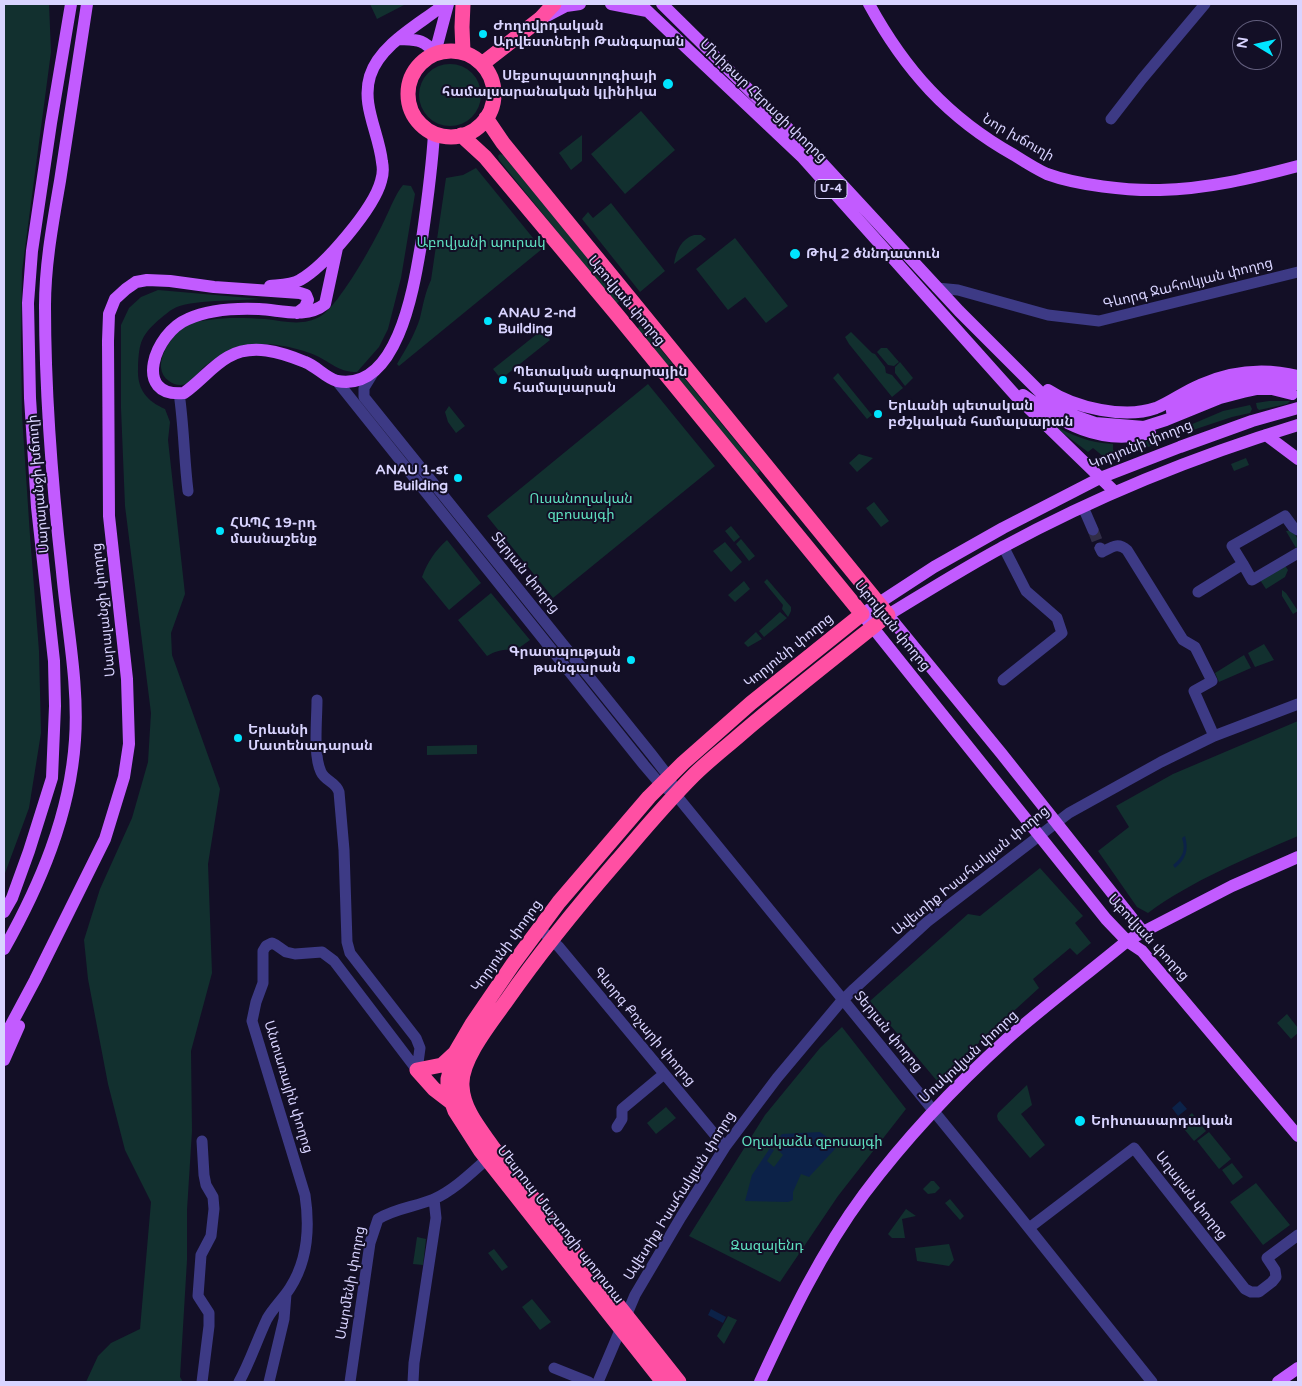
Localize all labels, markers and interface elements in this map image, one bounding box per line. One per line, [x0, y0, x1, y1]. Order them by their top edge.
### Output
place label: Ժողովրդական Արվեստների Թանգարան [493, 18, 684, 50]
north arrow [1232, 20, 1282, 70]
marker: Ժողովրդական Արվեստների Թանգարան [477, 28, 489, 40]
street label: Մխիթար Հերացի փողոց [696, 36, 830, 166]
text: N [1233, 36, 1252, 50]
place label: Սեքսոպատոլոգիայի համալսարանական կլինիկա [442, 68, 657, 100]
marker: Սեքսոպատոլոգիայի համալսարանական կլինիկա [661, 77, 675, 91]
street label: Նոր խճուղի [979, 111, 1057, 165]
road number: Մ-4 [815, 180, 847, 198]
park label: Աբովյանի պուրակ [416, 235, 546, 251]
place label: Թիվ 2 ծննդատուն [806, 246, 940, 262]
marker: Թիվ 2 ծննդատուն [788, 247, 802, 261]
street label: Աբովյան փողոց [584, 253, 668, 349]
street label: Գևորգ Ջահուկյան փողոց [1101, 255, 1275, 313]
place label: ANAU 2-nd Building [498, 305, 576, 338]
marker: ANAU 2-nd Building [482, 315, 494, 327]
place label: Պետական ագրարային համալսարան [513, 364, 687, 397]
marker: Պետական ագրարային համալսարան [497, 374, 509, 386]
place label: Երևանի պետական բժշկական համալսարան [888, 398, 1073, 431]
marker: Երևանի պետական բժշկական համալսարան [872, 408, 884, 420]
street label: Սարալանջի խճուղի [25, 414, 53, 554]
street label: Կորյունի փողոց [1087, 417, 1195, 473]
place label: ANAU 1-st Building [375, 462, 448, 494]
marker: ANAU 1-st Building [452, 472, 464, 484]
park label: Ուսանողական զբոսայգի [529, 491, 633, 524]
place label: ՀԱՊՀ 19-րդ մասնաշենք [230, 515, 317, 548]
marker: ՀԱՊՀ 19-րդ մասնաշենք [214, 525, 226, 537]
street label: Տերյան փողոց [487, 529, 563, 617]
street label: Սարալանջի փողոց [89, 542, 119, 678]
street label: Աբովյան փողոց [850, 577, 934, 675]
street label: Կորյունի փողոց [741, 610, 837, 692]
place label: Գրատպության թանգարան [509, 644, 621, 676]
marker: Գրատպության թանգարան [625, 654, 637, 666]
place label: Երևանի Մատենադարան [248, 722, 373, 754]
marker: Երևանի Մատենադարան [232, 732, 244, 744]
street label: Ավետիք Իսահակյան փողոց [889, 803, 1053, 939]
street label: Աբովյան փողոց [1104, 891, 1192, 985]
street label: Կորյունի փողոց [468, 897, 546, 995]
street label: Գևորգ Քոչարի փողոց [589, 964, 699, 1090]
street label: Տերյան փողոց [850, 988, 926, 1076]
street label: Մոսկովյան փողոց [916, 1007, 1022, 1107]
street label: Անտառային փողոց [260, 1019, 316, 1155]
street label: Ավետիք Իսահակյան փողոց [621, 1108, 739, 1284]
place label: Երիտասարդական [1091, 1113, 1233, 1129]
marker: Երիտասարդական [1073, 1114, 1087, 1128]
park label: Օղակաձև զբոսայգի [741, 1134, 883, 1150]
street label: Մեսրոպ Մաշտոցի պողոտա [493, 1143, 627, 1307]
street label: Աղայան փողոց [1151, 1148, 1231, 1244]
street label: Սարմենի փողոց [333, 1225, 369, 1341]
park label: Զազալենդ [731, 1238, 803, 1254]

